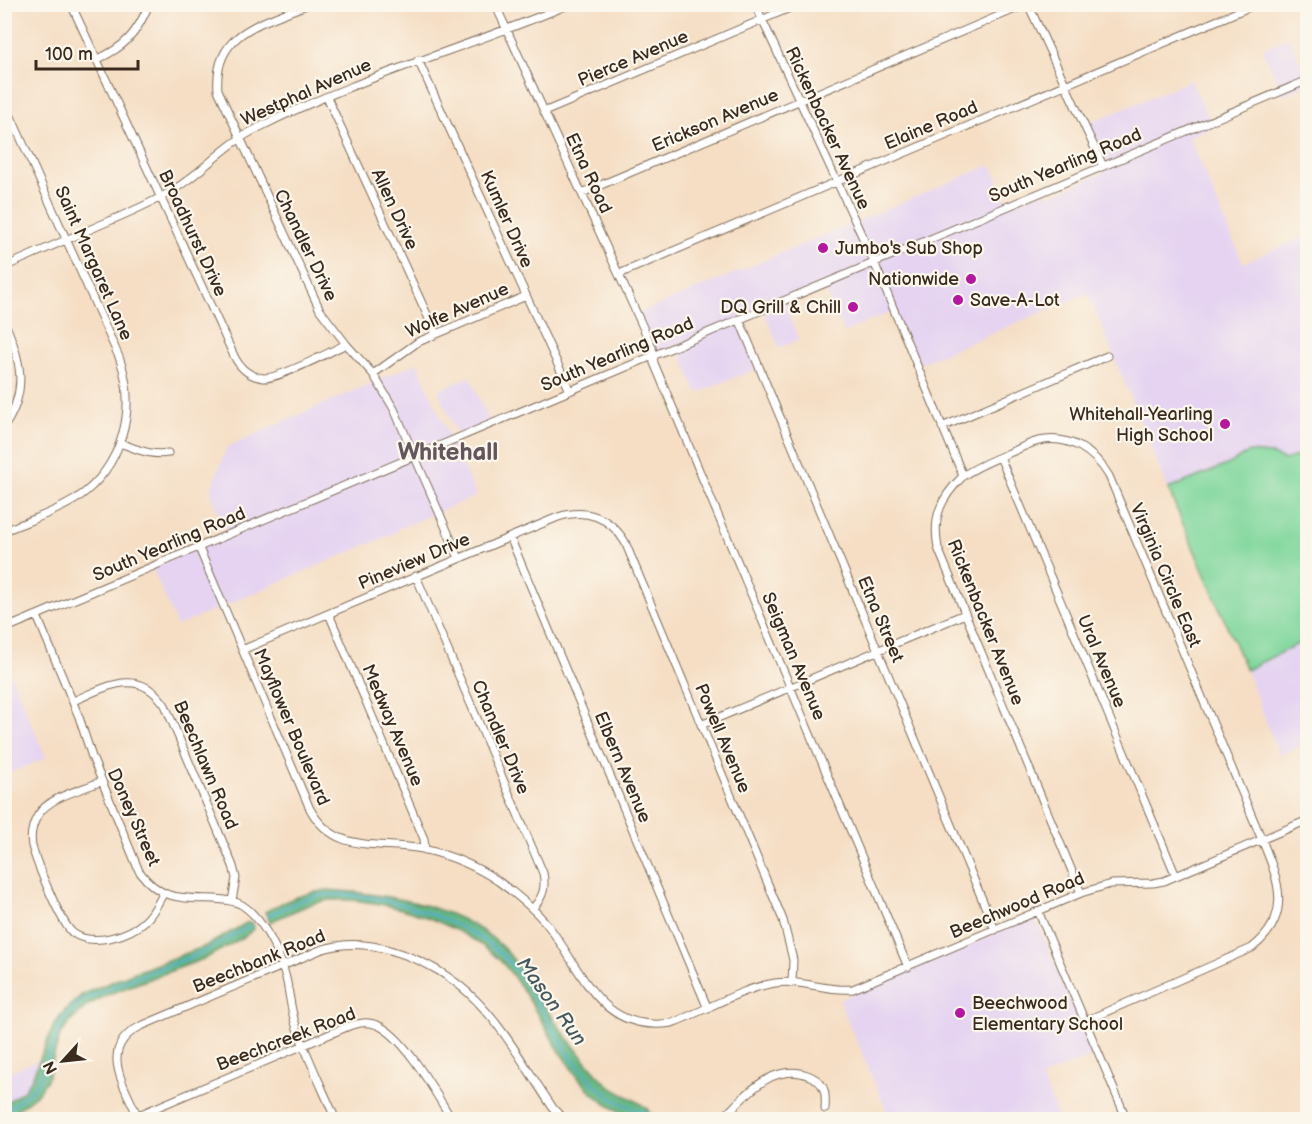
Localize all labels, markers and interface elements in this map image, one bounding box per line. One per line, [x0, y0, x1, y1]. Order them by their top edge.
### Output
street label: Pierce Avenue [575, 26, 692, 91]
scale bar [36, 33, 138, 71]
text: 100 m [45, 44, 93, 65]
street label: Rickenbacker Avenue [781, 44, 875, 213]
street label: Westphal Avenue [238, 54, 375, 131]
street label: Erickson Avenue [649, 84, 782, 157]
street label: Elaine Road [881, 96, 981, 155]
street label: South Yearling Road [986, 124, 1145, 207]
street label: Etna Road [561, 130, 616, 217]
street label: Allen Drive [367, 165, 423, 253]
street label: Broadhurst Drive [154, 167, 231, 300]
street label: Kumler Drive [476, 167, 537, 271]
street label: Saint Margaret Lane [50, 183, 137, 344]
street label: Chandler Drive [269, 186, 342, 305]
place label: Jumbo's Sub Shop [835, 238, 983, 259]
marker: Jumbo's Sub Shop [816, 241, 830, 255]
place label: Nationwide [868, 269, 959, 290]
marker: Nationwide [964, 272, 978, 286]
street label: Wolfe Avenue [402, 278, 512, 343]
place label: Save-A-Lot [970, 290, 1060, 311]
marker: Save-A-Lot [951, 293, 965, 307]
place label: DQ Grill & Chill [720, 297, 841, 318]
marker: DQ Grill & Chill [846, 300, 860, 314]
street label: South Yearling Road [538, 313, 697, 396]
place label: Whitehall-Yearling High School [1069, 404, 1213, 446]
marker: Whitehall-Yearling High School [1218, 417, 1232, 431]
district label: Whitehall [398, 438, 498, 467]
street label: Virginia Circle East [1126, 500, 1205, 651]
street label: South Yearling Road [90, 503, 249, 586]
street label: Pineview Drive [355, 528, 473, 594]
street label: Rickenbacker Avenue [943, 536, 1029, 708]
street label: Etna Street [853, 573, 908, 666]
street label: Seigman Avenue [757, 589, 830, 723]
street label: Ural Avenue [1073, 612, 1131, 711]
street label: Mayflower Boulevard [249, 646, 334, 809]
street label: Medway Avenue [357, 661, 428, 790]
street label: Chandler Drive [467, 677, 534, 798]
street label: Powell Avenue [690, 680, 755, 796]
street label: Beechlawn Road [169, 698, 242, 833]
street label: Elbern Avenue [590, 709, 656, 826]
street label: Doney Street [103, 765, 165, 870]
street label: Beechwood Road [947, 868, 1088, 943]
street label: Beechbank Road [190, 925, 329, 998]
water label: Mason Run [511, 953, 591, 1050]
place label: Beechwood Elementary School [972, 993, 1123, 1035]
street label: Beechcreek Road [214, 1003, 359, 1076]
marker: Beechwood Elementary School [953, 1006, 967, 1020]
north arrow [33, 1031, 93, 1091]
text: N [40, 1057, 62, 1077]

